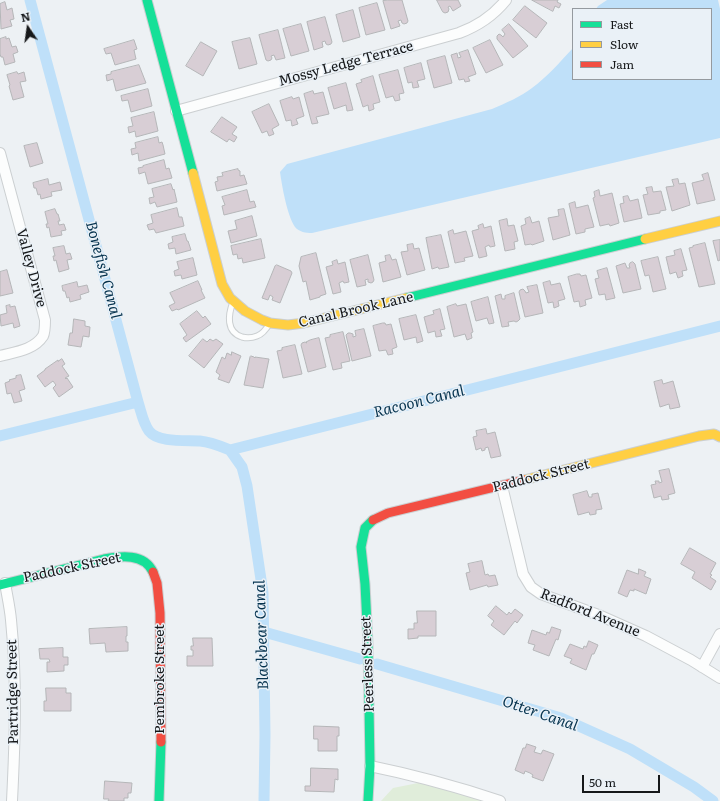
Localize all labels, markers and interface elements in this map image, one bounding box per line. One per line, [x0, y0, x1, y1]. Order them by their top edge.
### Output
text: N [19, 7, 32, 25]
north arrow [8, 8, 48, 48]
legend [572, 8, 712, 80]
text: Fast [610, 15, 633, 33]
text: Slow [610, 35, 638, 53]
street label: Mossy Ledge Terrace [277, 38, 415, 90]
text: Jam [610, 55, 634, 73]
water label: Bonefish Canal [81, 219, 125, 321]
street label: Valley Drive [12, 227, 50, 309]
street label: Canal Brook Lane [297, 289, 415, 331]
water label: Racoon Canal [372, 382, 466, 422]
street label: Paddock Street [491, 456, 591, 496]
street label: Paddock Street [22, 549, 122, 587]
water label: Blackbear Canal [251, 580, 273, 690]
street label: Radford Avenue [538, 585, 642, 641]
street label: Peerless Street [358, 616, 378, 712]
street label: Pembroke Street [152, 624, 168, 734]
street label: Partridge Street [4, 639, 22, 745]
water label: Otter Canal [500, 693, 580, 735]
scale bar [584, 767, 662, 793]
text: 50 m [589, 773, 616, 791]

